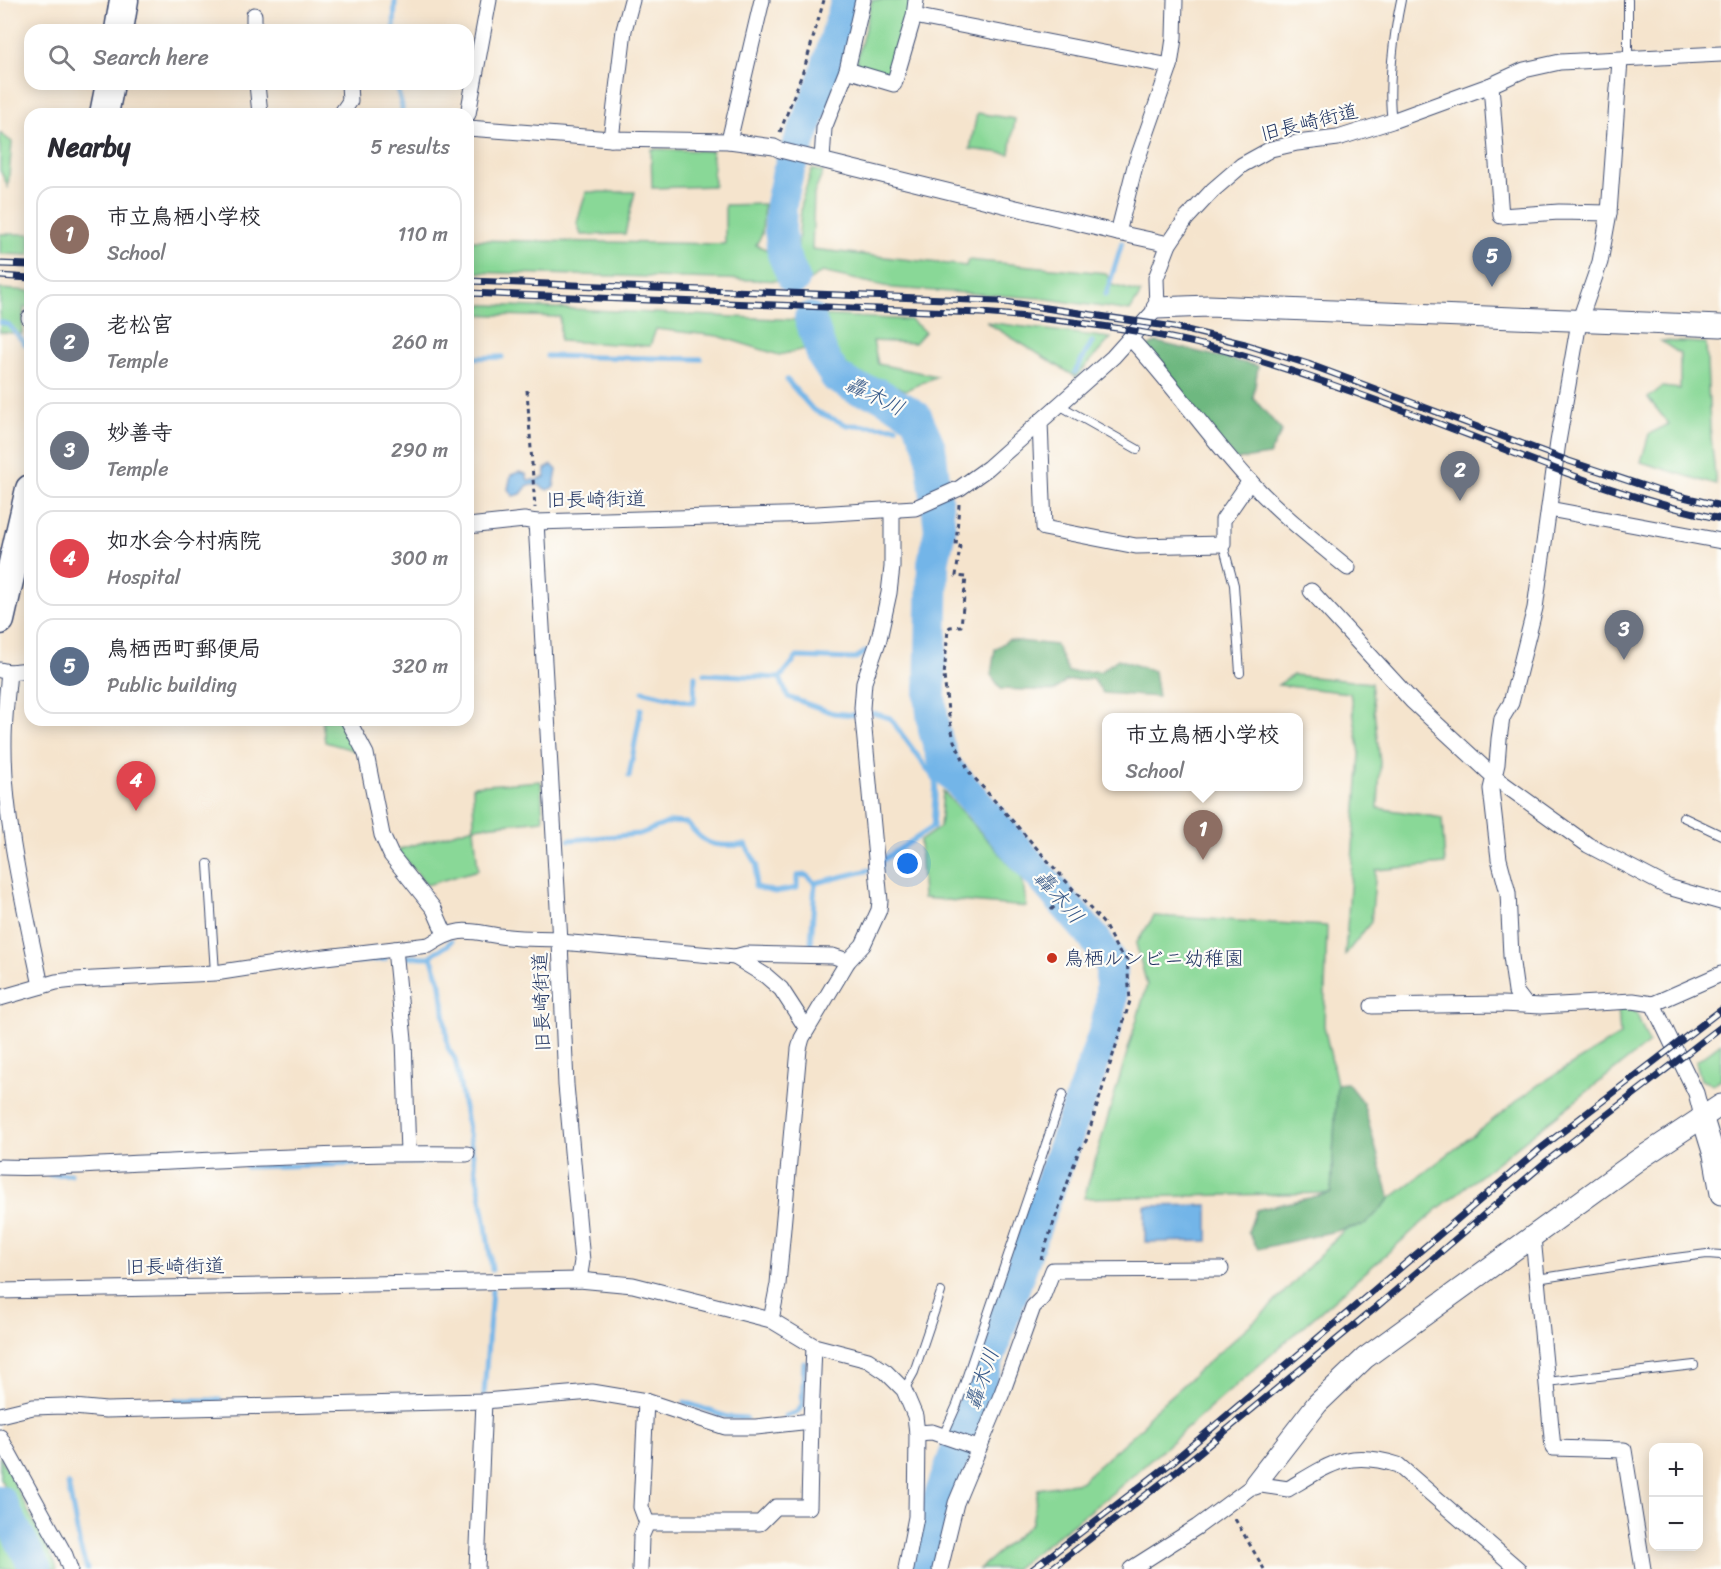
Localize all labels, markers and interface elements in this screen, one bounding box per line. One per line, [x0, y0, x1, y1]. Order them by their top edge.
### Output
search box [24, 24, 474, 90]
text: Search here [93, 38, 209, 77]
icon: search [45, 41, 78, 74]
street label: 旧長崎街道 [1256, 93, 1362, 152]
text: Nearby [48, 124, 130, 170]
text: 5 results [371, 130, 450, 165]
text: 市立鳥栖小学校 [107, 197, 261, 236]
text: 1 [65, 217, 74, 252]
text: 110 m [398, 217, 448, 252]
text: School [107, 236, 166, 271]
pin: 5 [1472, 238, 1512, 287]
text: 老松宮 [107, 305, 173, 344]
text: 2 [64, 325, 75, 360]
text: 260 m [392, 325, 448, 360]
text: Temple [107, 344, 169, 379]
water label: 轟木川 [838, 365, 912, 427]
text: 妙善寺 [107, 413, 173, 452]
text: 3 [64, 433, 75, 468]
text: 290 m [391, 433, 448, 468]
text: Temple [107, 452, 169, 487]
pin: 2 [1440, 452, 1480, 501]
street label: 旧長崎街道 [546, 481, 646, 518]
text: 如水会今村病院 [107, 521, 261, 560]
text: 4 [63, 541, 76, 576]
text: 300 m [391, 541, 448, 576]
text: Hospital [107, 560, 180, 595]
pin: 3 [1604, 610, 1644, 660]
text: 鳥栖西町郵便局 [107, 629, 261, 668]
text: 5 [63, 649, 76, 684]
text: 320 m [392, 649, 448, 684]
text: Public building [107, 668, 237, 703]
popup [1102, 713, 1303, 791]
text: 市立鳥栖小学校 [1125, 715, 1280, 754]
text: School [1125, 754, 1185, 789]
pin: 4 [116, 762, 156, 811]
pin: 1 [1184, 810, 1222, 860]
your location [893, 849, 922, 878]
water label: 轟木川 [1024, 861, 1094, 933]
place label: 鳥栖ルンビニ幼稚園 [1064, 941, 1244, 976]
street label: 旧長崎街道 [522, 951, 561, 1053]
marker: 鳥栖ルンビニ幼稚園 [1045, 951, 1059, 965]
street label: 旧長崎街道 [125, 1248, 225, 1285]
water label: 轟木川 [954, 1343, 1010, 1415]
map controls [1649, 1443, 1703, 1551]
button: + [1649, 1443, 1703, 1497]
button: − [1649, 1497, 1703, 1551]

